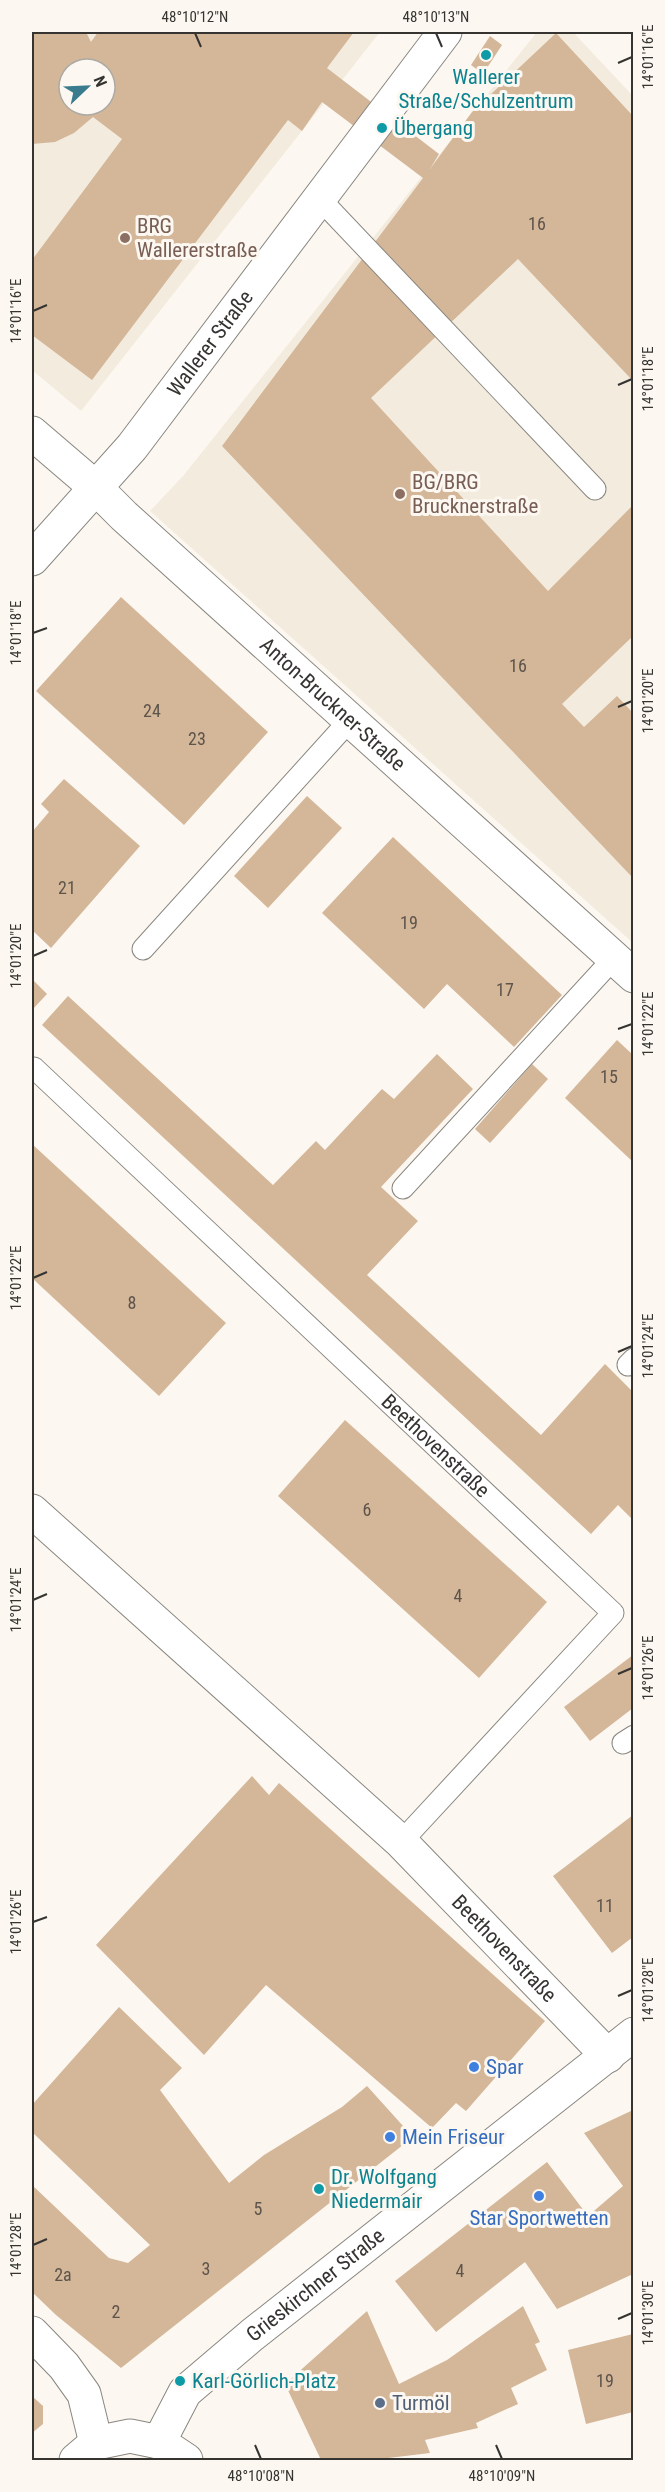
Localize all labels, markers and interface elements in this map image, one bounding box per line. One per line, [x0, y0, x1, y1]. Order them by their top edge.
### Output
text: 48°10'12"N [162, 8, 228, 26]
text: 48°10'13"N [403, 8, 469, 26]
text: 14°01'16"E [639, 25, 657, 89]
marker: Wallerer Straße/Schulzentrum [479, 48, 493, 62]
north arrow [57, 57, 117, 117]
place label: Wallerer Straße/Schulzentrum [398, 65, 574, 113]
text: N [90, 73, 111, 90]
place label: Übergang [394, 116, 473, 140]
marker: Übergang [375, 121, 389, 135]
house number: 16 [528, 213, 546, 234]
place label: BRG Wallererstraße [137, 214, 257, 262]
marker: BRG Wallererstraße [118, 231, 132, 245]
text: 14°01'16"E [7, 279, 25, 343]
street label: Wallerer Straße [163, 285, 258, 401]
text: 14°01'18"E [639, 347, 657, 411]
place label: BG/BRG Brucknerstraße [412, 470, 538, 518]
marker: BG/BRG Brucknerstraße [393, 487, 407, 501]
text: 14°01'18"E [7, 601, 25, 665]
street label: Anton-Bruckner-Straße [255, 633, 410, 776]
house number: 16 [509, 655, 527, 676]
text: 14°01'20"E [639, 669, 657, 733]
house number: 24 [143, 700, 161, 721]
house number: 23 [188, 728, 206, 749]
house number: 21 [58, 877, 76, 898]
house number: 19 [400, 912, 418, 933]
text: 14°01'20"E [7, 924, 25, 988]
house number: 17 [496, 979, 514, 1000]
text: 14°01'22"E [639, 992, 657, 1056]
house number: 15 [600, 1066, 618, 1087]
text: 14°01'22"E [7, 1246, 25, 1310]
house number: 8 [128, 1292, 136, 1313]
text: 14°01'24"E [639, 1314, 657, 1378]
street label: Beethovenstraße [377, 1389, 495, 1503]
house number: 6 [363, 1499, 371, 1520]
text: 14°01'24"E [7, 1568, 25, 1632]
house number: 4 [454, 1585, 463, 1606]
text: 14°01'26"E [639, 1636, 657, 1700]
text: 14°01'26"E [7, 1890, 25, 1954]
street label: Beethovenstraße [447, 1890, 561, 2007]
house number: 11 [596, 1895, 614, 1916]
text: 14°01'28"E [639, 1958, 657, 2022]
place label: Spar [486, 2055, 524, 2079]
marker: Spar [467, 2060, 481, 2074]
place label: Mein Friseur [402, 2125, 505, 2149]
marker: Mein Friseur [383, 2130, 397, 2144]
place label: Dr. Wolfgang Niedermair [331, 2165, 437, 2213]
marker: Dr. Wolfgang Niedermair [312, 2182, 326, 2196]
marker: Star Sportwetten [532, 2189, 546, 2203]
house number: 5 [254, 2198, 263, 2219]
place label: Star Sportwetten [469, 2206, 609, 2230]
text: 14°01'28"E [7, 2213, 25, 2277]
street label: Grieskirchner Straße [242, 2223, 389, 2347]
house number: 3 [202, 2258, 210, 2279]
house number: 4 [456, 2260, 465, 2281]
house number: 2a [54, 2264, 72, 2285]
text: 14°01'30"E [639, 2281, 657, 2345]
house number: 2 [112, 2301, 121, 2322]
place label: Karl-Görlich-Platz [192, 2369, 336, 2393]
house number: 19 [596, 2370, 614, 2391]
marker: Karl-Görlich-Platz [173, 2374, 187, 2388]
place label: Turmöl [392, 2391, 450, 2415]
marker: Turmöl [373, 2396, 387, 2410]
text: 48°10'08"N [228, 2467, 294, 2485]
text: 48°10'09"N [469, 2467, 535, 2485]

